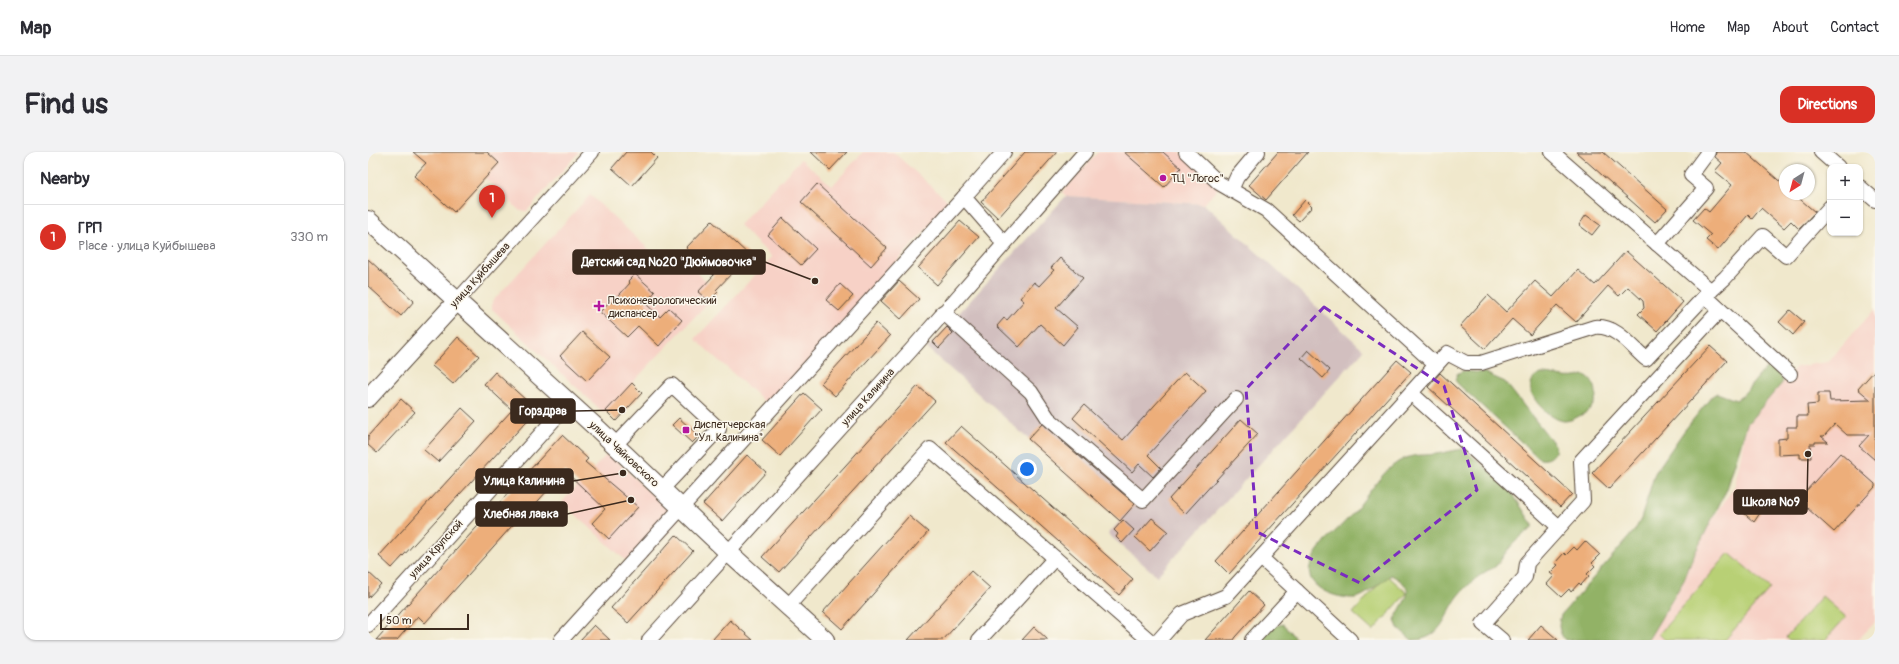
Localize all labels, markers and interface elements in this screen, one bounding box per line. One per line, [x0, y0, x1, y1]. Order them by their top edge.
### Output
text: Map [20, 16, 51, 40]
text: Home [1670, 19, 1705, 36]
text: Map [1727, 19, 1750, 36]
text: About [1772, 19, 1808, 36]
text: Contact [1830, 19, 1879, 36]
button: Directions [1780, 86, 1875, 123]
text: Find us [24, 87, 108, 122]
north arrow [1779, 164, 1815, 200]
map controls [1827, 164, 1863, 236]
button: + [1827, 164, 1863, 200]
text: Nearby [40, 168, 89, 189]
place label: ТЦ "Логос" [1171, 172, 1224, 185]
marker: ТЦ "Логос" [1158, 173, 1168, 183]
pin: 1 [479, 185, 505, 218]
button: − [1827, 200, 1863, 236]
text: ГРП [78, 219, 102, 238]
text: 1 [50, 229, 56, 245]
text: 330 m [290, 229, 328, 245]
text: Place · улица Куйбышева [78, 238, 216, 254]
street label: улица Куйбышева [447, 240, 513, 311]
callout: Детский сад №20 "Дюймовочка" [573, 250, 765, 274]
text: Детский сад №20 "Дюймовочка" [580, 255, 757, 270]
place label: Психоневрологический диспансер [608, 294, 717, 320]
marker: Психоневрологический диспансер [593, 300, 605, 312]
street label: улица Калинина [838, 366, 897, 429]
callout: Горздрав [511, 399, 575, 423]
text: Горздрав [519, 404, 567, 419]
street label: улица Чайковского [586, 418, 662, 490]
place label: Диспетчерская "Ул. Калинина" [693, 418, 765, 444]
marker: Диспетчерская "Ул. Калинина" [681, 425, 691, 435]
your location [1017, 459, 1037, 479]
callout: Улица Калинина [476, 469, 573, 493]
text: Улица Калинина [483, 474, 565, 489]
callout: Школа №9 [1734, 490, 1807, 514]
text: Школа №9 [1741, 495, 1800, 510]
callout: Хлебная лавка [476, 502, 567, 526]
text: Хлебная лавка [484, 507, 559, 522]
street label: улица Крупской [406, 517, 466, 582]
scale bar [380, 612, 469, 631]
text: 50 m [386, 614, 412, 627]

